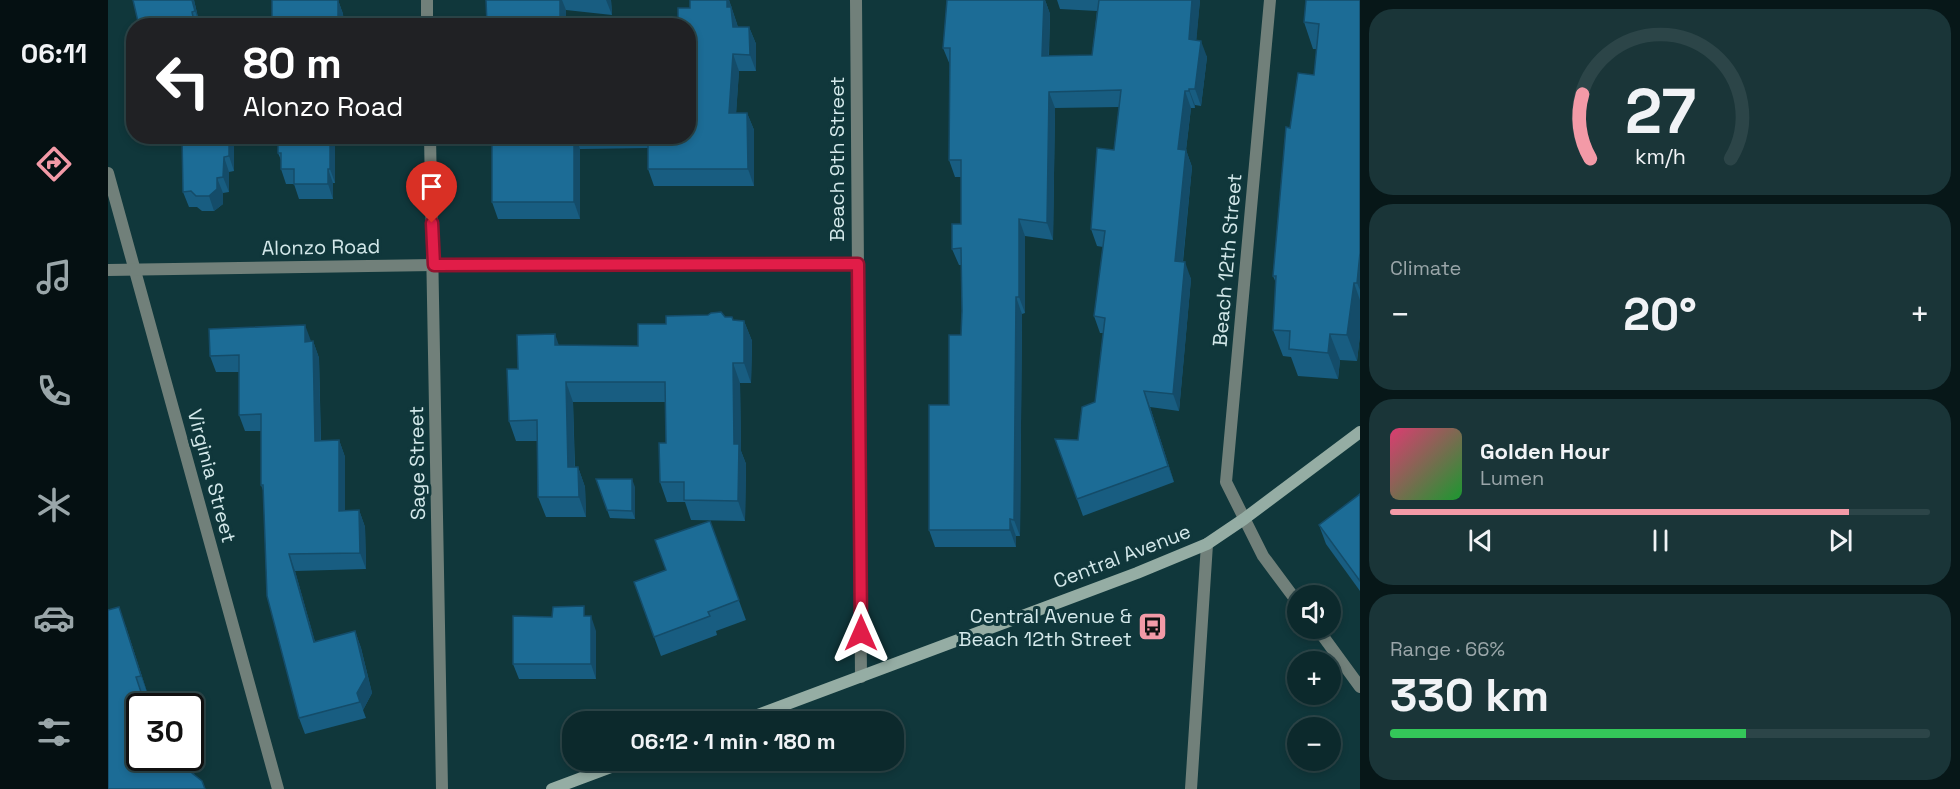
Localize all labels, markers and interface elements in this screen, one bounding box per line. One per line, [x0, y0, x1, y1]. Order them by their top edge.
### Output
text: 06:11 [21, 36, 87, 71]
text: 80 m [243, 37, 342, 90]
icon: left [144, 42, 222, 120]
text: 27 [1624, 72, 1696, 151]
street label: Beach 9th Street [824, 76, 850, 242]
text: Alonzo Road [243, 89, 403, 124]
icon: directions [33, 143, 75, 185]
text: km/h [1634, 143, 1686, 170]
pin [406, 161, 457, 223]
icon: arrive [415, 170, 448, 203]
street label: Beach 12th Street [1206, 172, 1248, 348]
street label: Alonzo Road [261, 233, 381, 261]
text: Climate [1390, 255, 1461, 281]
icon: music [33, 256, 75, 298]
text: 20° [1623, 286, 1697, 343]
text: − [1390, 294, 1410, 336]
text: + [1910, 294, 1930, 336]
icon: phone [33, 370, 75, 412]
street label: Virginia Street [182, 406, 242, 546]
street label: Sage Street [403, 406, 431, 520]
text: Golden Hour [1480, 437, 1610, 465]
text: Lumen [1480, 465, 1544, 491]
icon: climate [33, 484, 75, 526]
street label: Central Avenue [1050, 518, 1194, 594]
icon: previous [1464, 524, 1497, 557]
icon: pause [1644, 524, 1677, 557]
icon: next [1824, 524, 1857, 557]
map controls [1287, 585, 1341, 771]
button: sound [1287, 585, 1341, 639]
icon: car [33, 597, 75, 639]
position arrow [829, 601, 893, 665]
place label: Central Avenue & Beach 12th Street [958, 603, 1132, 652]
bus stop icon: Central Avenue & Beach 12th Street [1137, 611, 1169, 643]
text: Range · 66% [1390, 636, 1505, 662]
button: + [1287, 651, 1341, 705]
text: 330 km [1390, 667, 1549, 724]
speed limit sign: 30 [126, 693, 204, 771]
icon: filters [33, 711, 75, 753]
button: − [1287, 717, 1341, 771]
text: 06:12 · 1 min · 180 m [631, 727, 835, 755]

